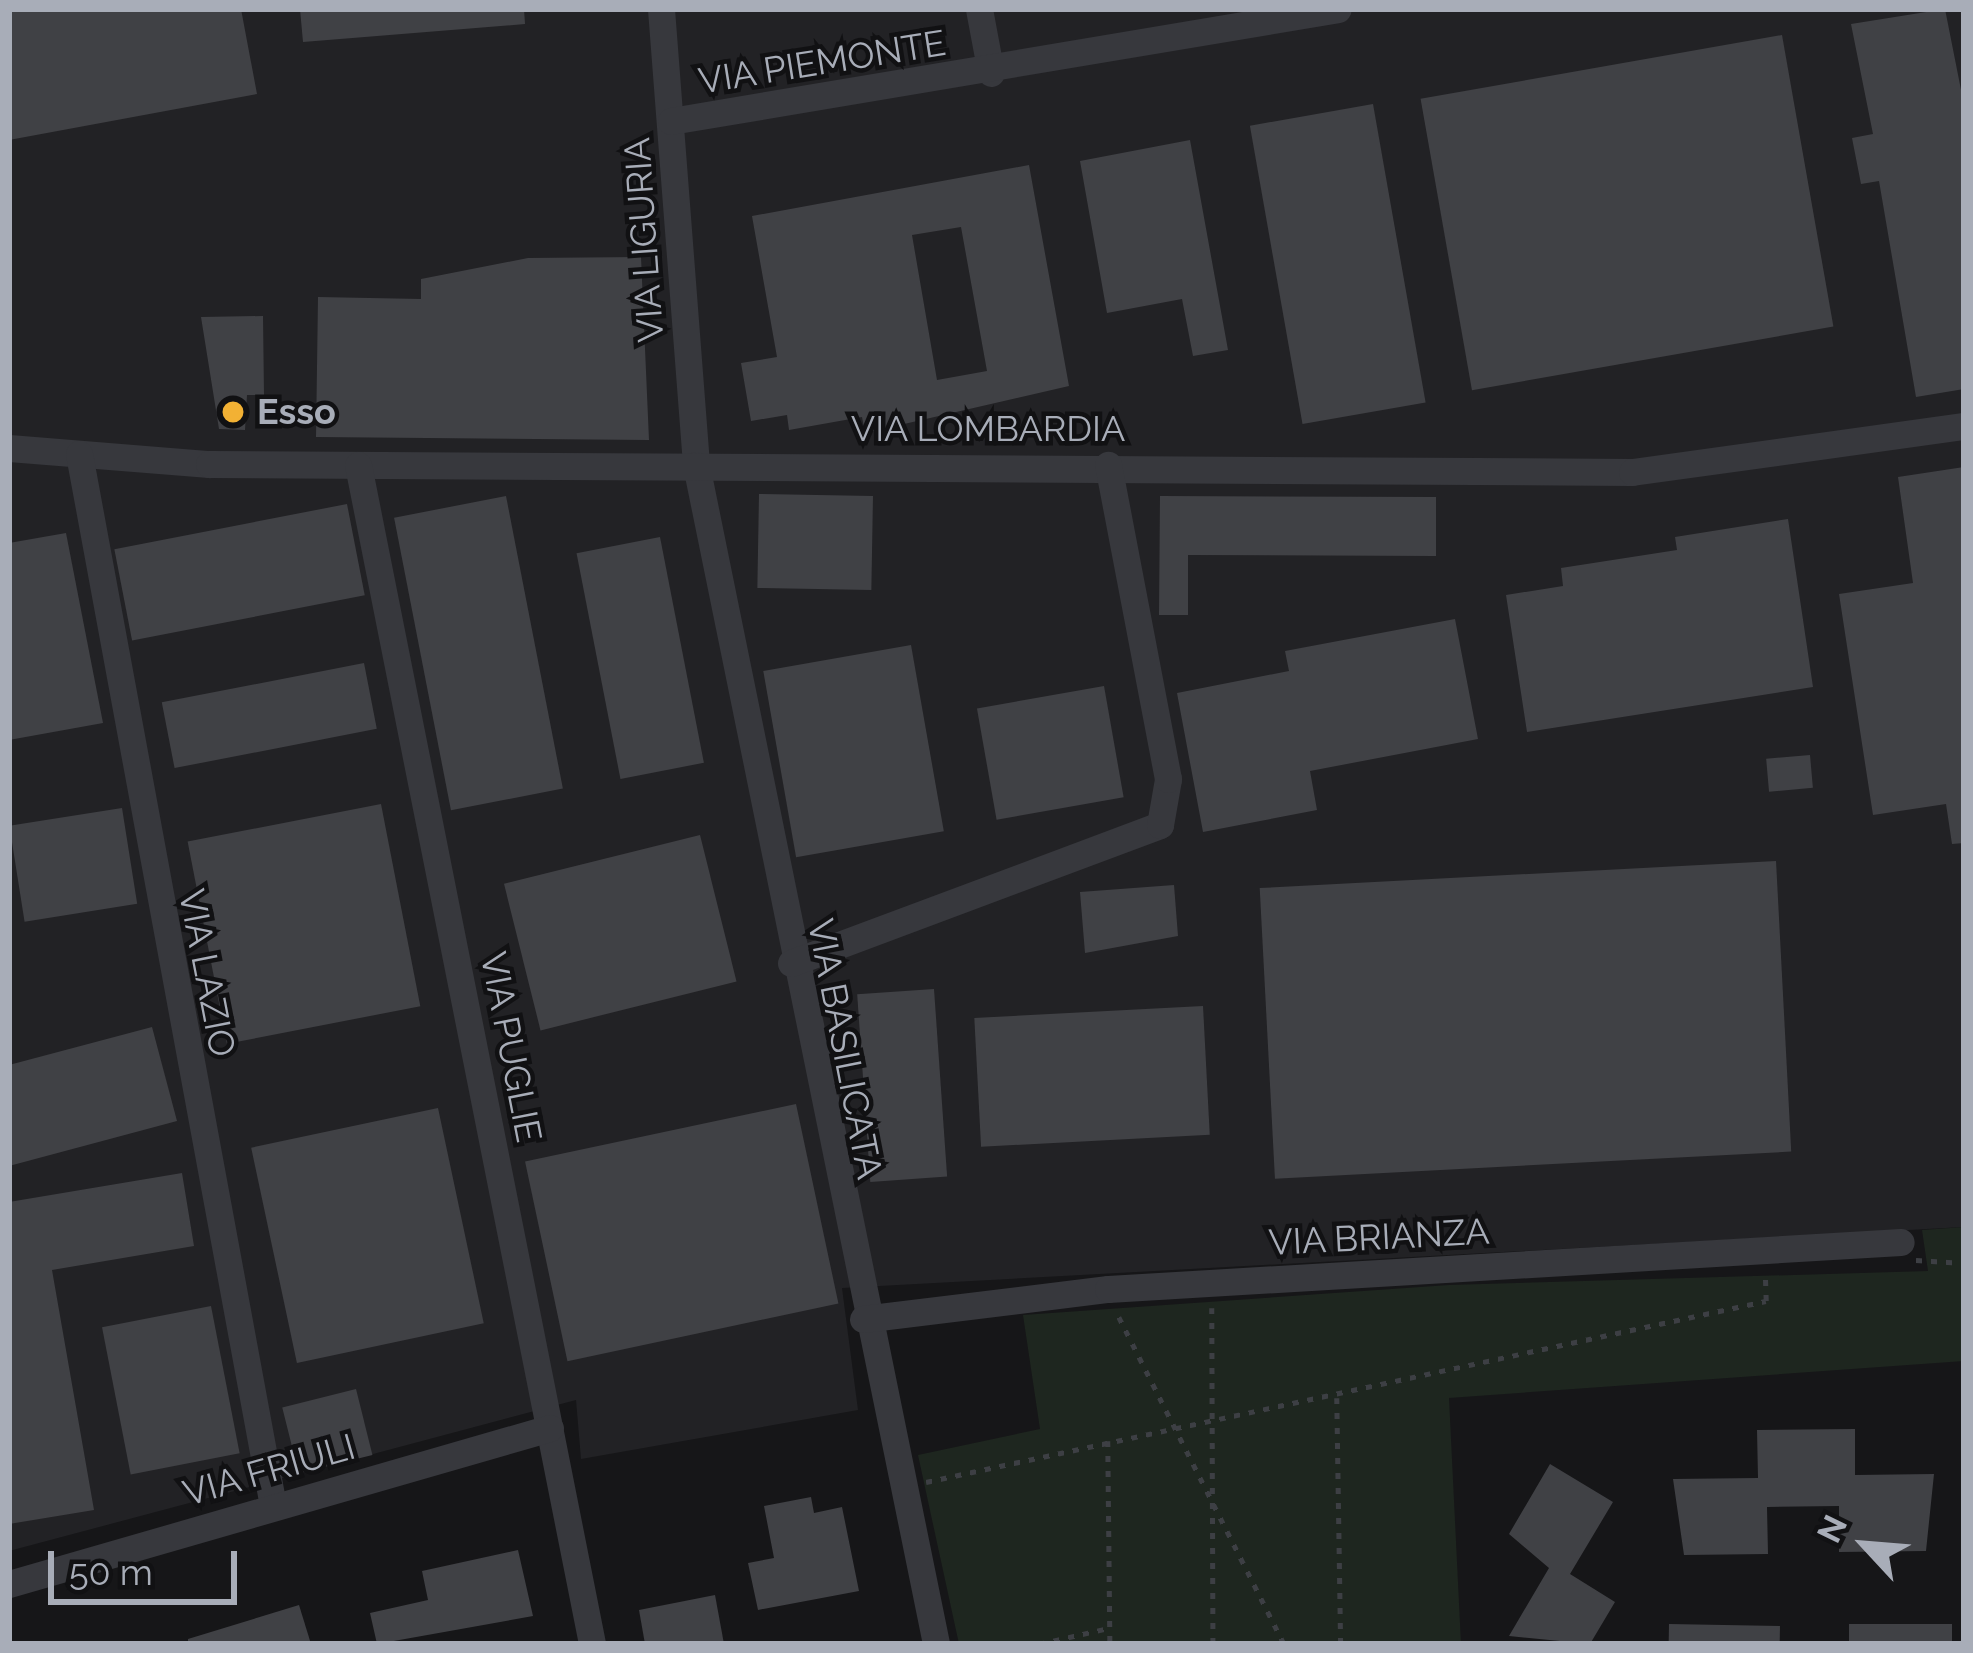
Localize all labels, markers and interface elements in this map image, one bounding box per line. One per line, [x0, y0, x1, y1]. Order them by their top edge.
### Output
street label: VIA PIEMONTE [695, 21, 949, 103]
street label: VIA LIGURIA [615, 135, 673, 345]
place label: Esso [257, 390, 336, 434]
marker: Esso [220, 399, 246, 425]
street label: VIA LOMBARDIA [850, 407, 1126, 451]
street label: VIA LAZIO [169, 885, 245, 1061]
street label: VIA BASILICATA [799, 915, 891, 1183]
street label: VIA PUGLIE [471, 948, 551, 1146]
street label: VIA BRIANZA [1267, 1210, 1491, 1264]
street label: VIA FRIULI [178, 1425, 360, 1515]
north arrow [1805, 1485, 1925, 1605]
text: N [1809, 1509, 1855, 1549]
scale bar [54, 1527, 243, 1601]
text: 50 m [69, 1551, 153, 1593]

